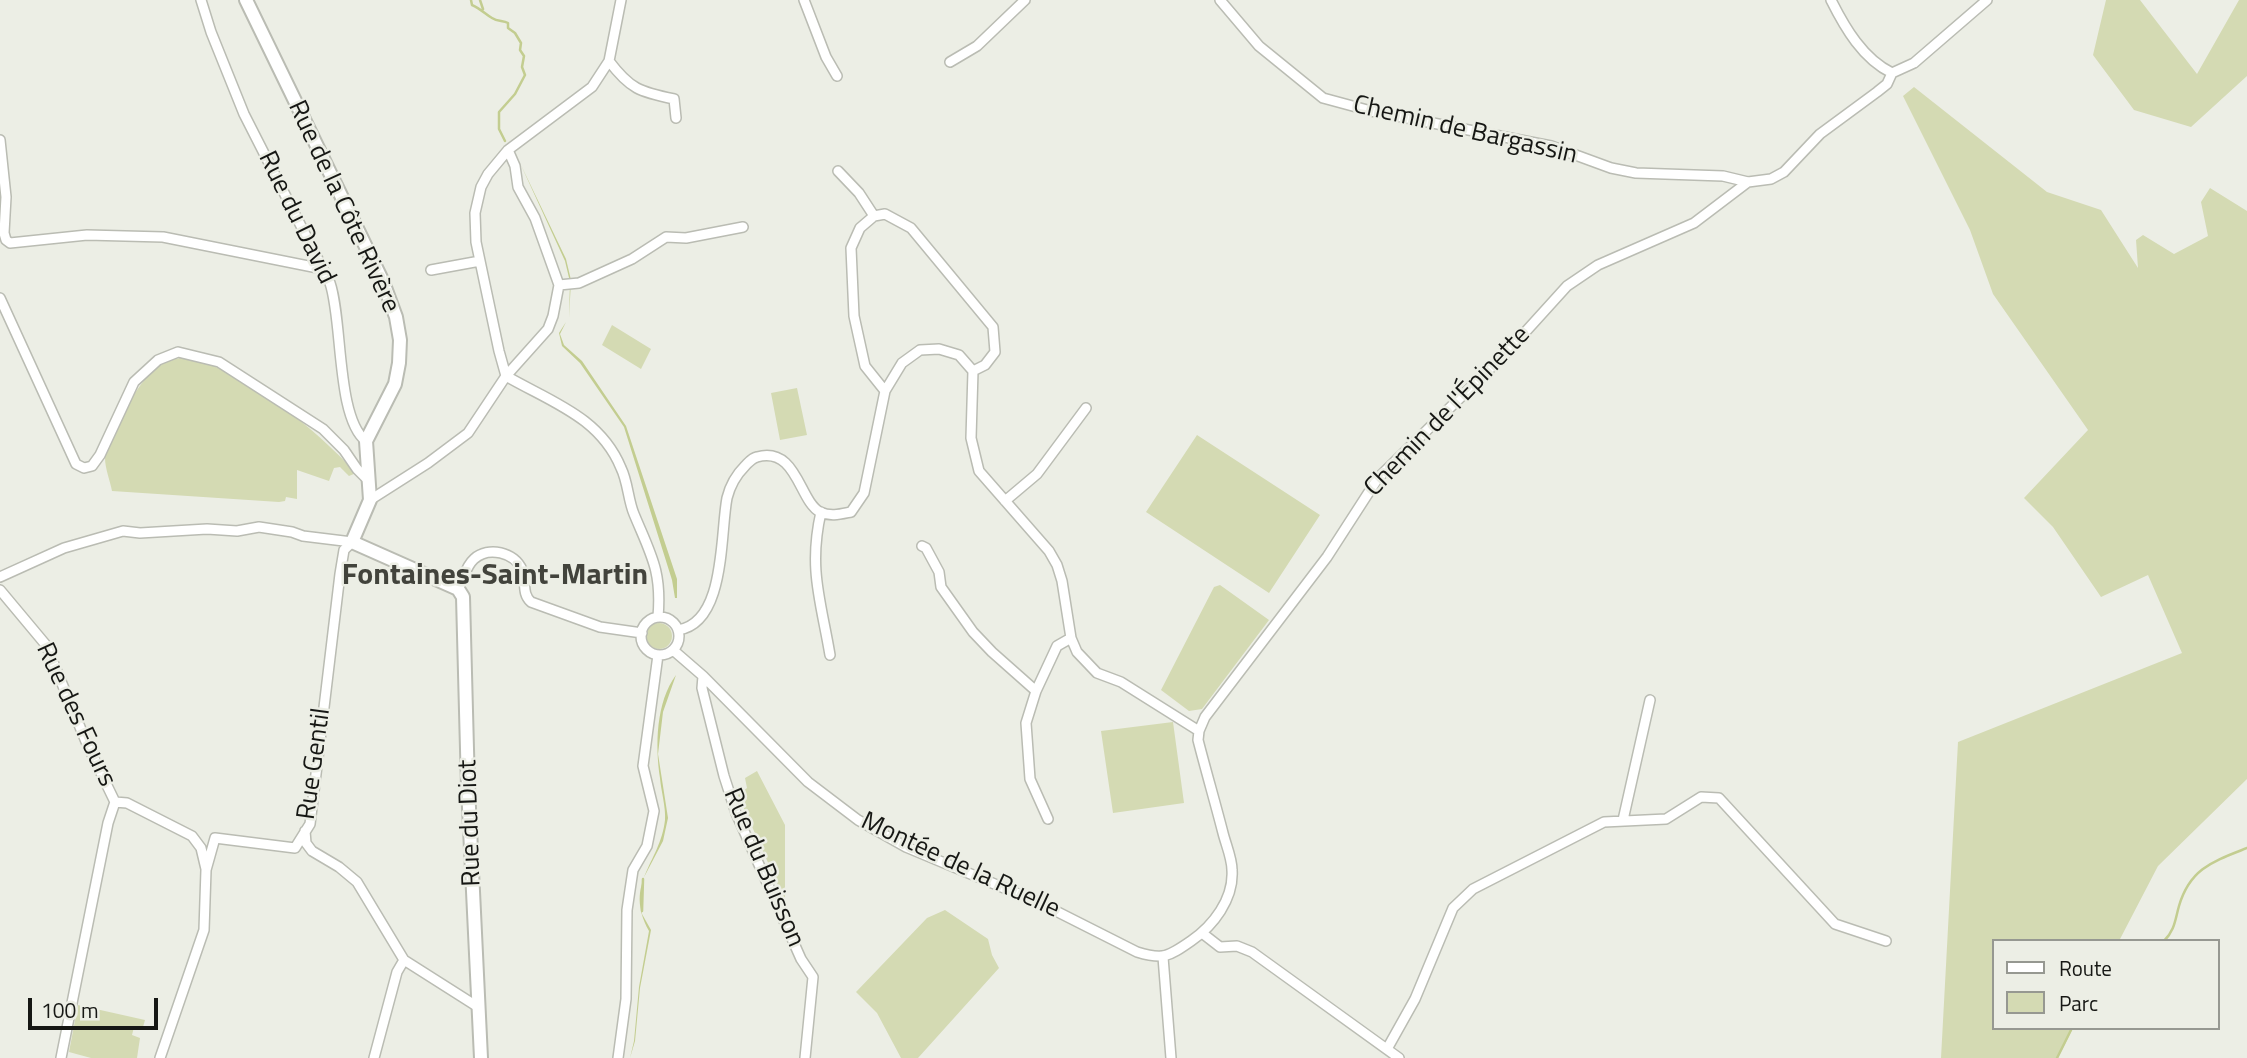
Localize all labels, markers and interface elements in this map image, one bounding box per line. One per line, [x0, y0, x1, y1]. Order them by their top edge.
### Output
street label: Chemin de Bargassin [1350, 90, 1580, 172]
street label: Rue de la Côte Rivère [280, 96, 406, 318]
street label: Rue du David [251, 147, 341, 289]
street label: Chemin de l'Épinette [1359, 320, 1537, 504]
district label: Fontaines-Saint-Martin [342, 559, 648, 595]
street label: Rue des Fours [28, 638, 122, 792]
street label: Rue Gentil [292, 706, 338, 822]
street label: Rue du Diot [453, 759, 489, 887]
street label: Rue du Buisson [716, 784, 810, 952]
street label: Montée de la Ruelle [856, 806, 1064, 926]
legend [1992, 939, 2219, 1030]
text: Route [2059, 952, 2112, 984]
scale bar [32, 984, 161, 1028]
text: Parc [2059, 987, 2098, 1019]
text: 100 m [41, 994, 98, 1026]

